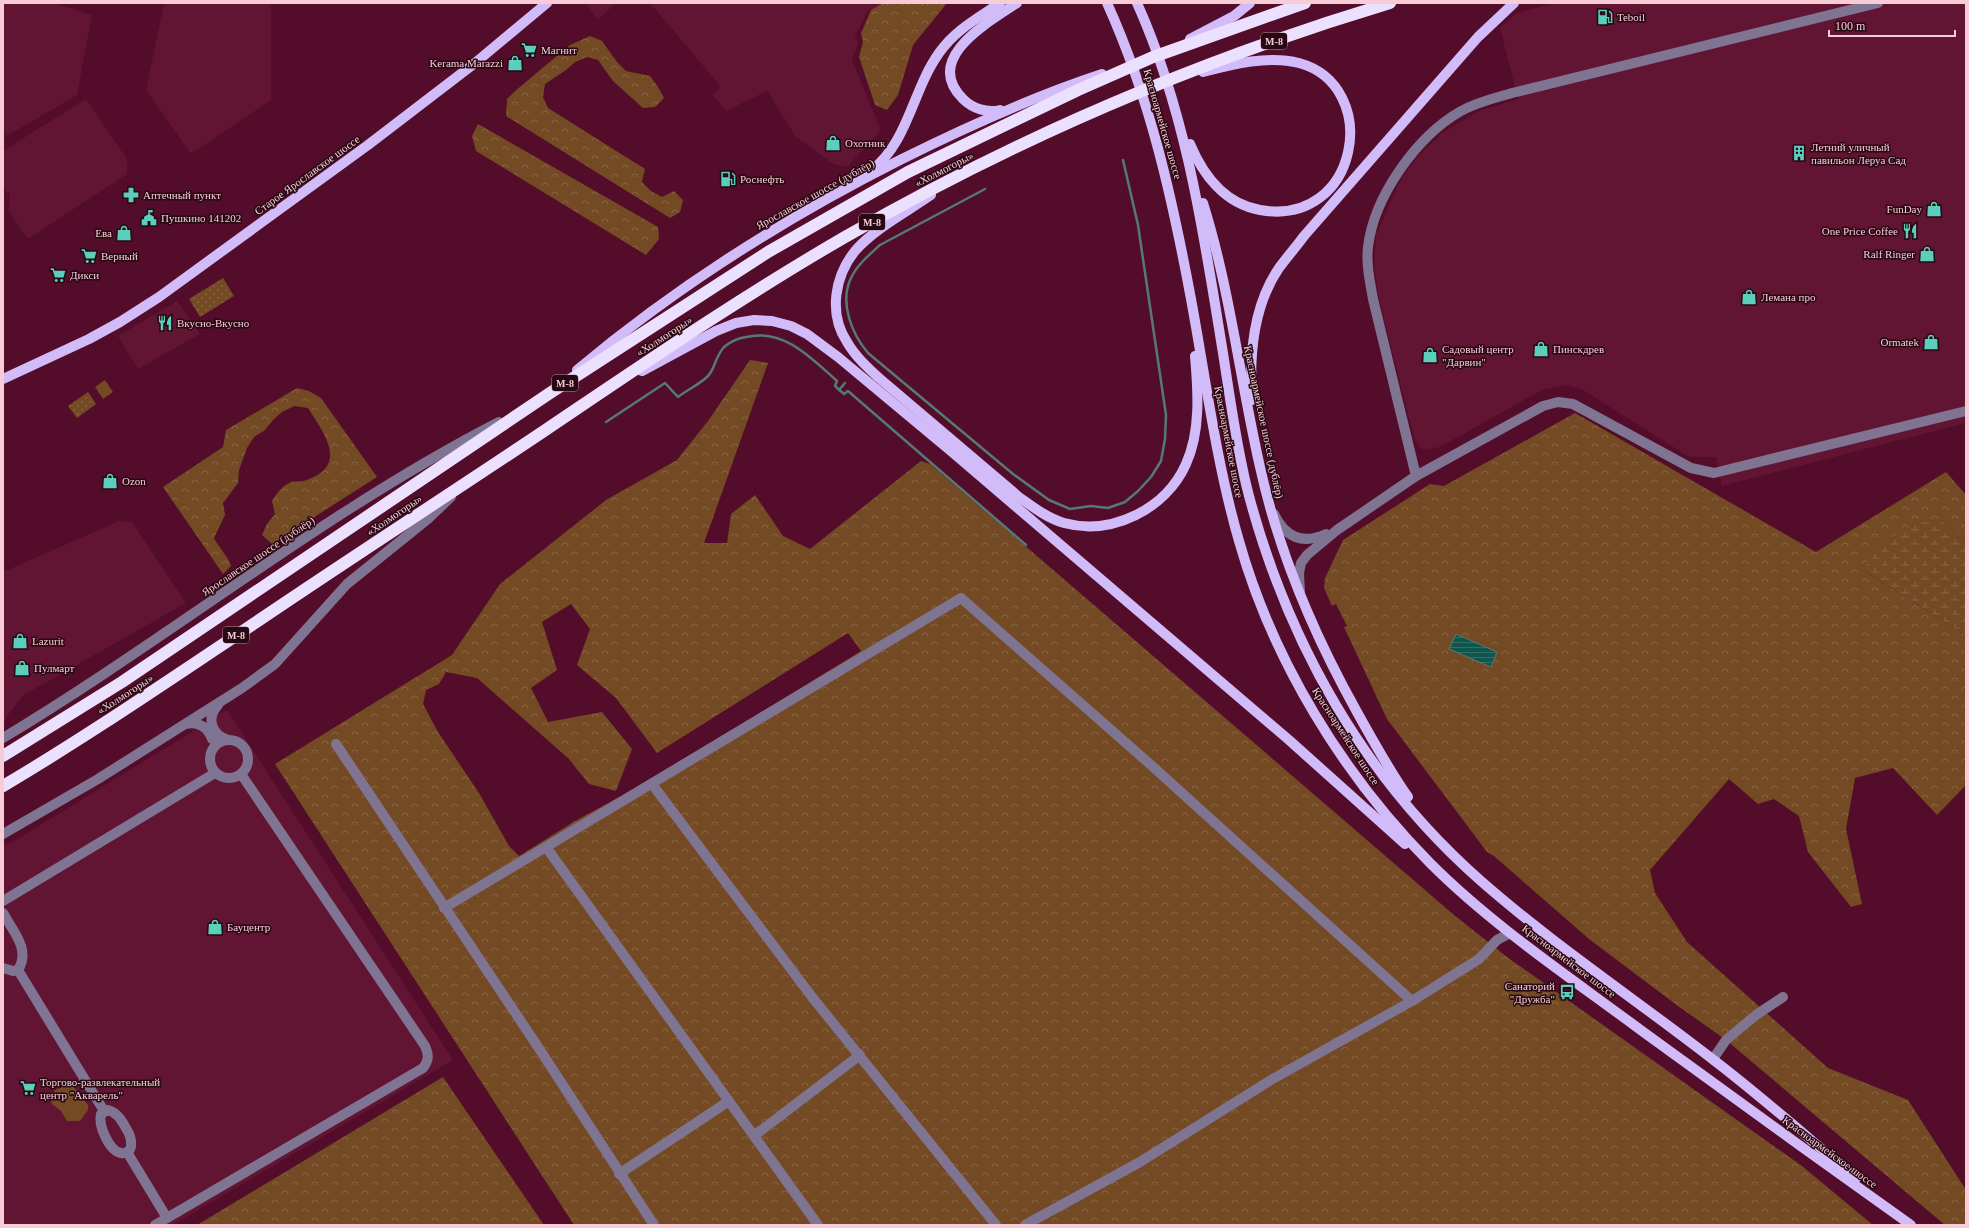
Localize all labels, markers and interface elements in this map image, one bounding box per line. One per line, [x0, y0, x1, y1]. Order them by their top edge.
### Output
fuel station icon: Teboil [1596, 8, 1614, 26]
place label: Teboil [1617, 11, 1645, 23]
scale bar [1829, 12, 1955, 38]
text: 100 m [1835, 19, 1866, 33]
road number: М-8 [1261, 33, 1287, 49]
supermarket icon: Магнит [520, 41, 538, 59]
place label: Магнит [541, 44, 577, 56]
shop icon: Kerama Marazzi [506, 54, 524, 72]
place label: Kerama Marazzi [429, 57, 503, 69]
street label: Красноармейское шоссе [1142, 68, 1184, 181]
street label: Старое Ярославское шоссе [252, 133, 362, 217]
shop icon: Охотник [824, 134, 842, 152]
place label: Охотник [845, 137, 886, 149]
place label: Летний уличный павильон Леруа Сад [1811, 141, 1906, 166]
building icon: Летний уличный павильон Леруа Сад [1790, 144, 1808, 162]
street label: «Холмогоры» [913, 149, 975, 189]
street label: Ярославское шоссе (дублёр) [754, 156, 877, 232]
fuel station icon: Роснефть [719, 170, 737, 188]
place label: Роснефть [740, 173, 784, 185]
pharmacy icon: Аптечный пункт [122, 186, 140, 204]
place label: Аптечный пункт [143, 189, 221, 201]
shop icon: FunDay [1925, 200, 1943, 218]
place label: FunDay [1887, 203, 1922, 215]
public building icon: Пушкино 141202 [140, 209, 158, 227]
place label: Пушкино 141202 [161, 212, 241, 224]
road number: М-8 [859, 214, 885, 230]
restaurant icon: One Price Coffee [1901, 222, 1919, 240]
shop icon: Ева [115, 224, 133, 242]
place label: One Price Coffee [1822, 225, 1898, 237]
place label: Ева [95, 227, 112, 239]
shop icon: Ralf Ringer [1918, 245, 1936, 263]
supermarket icon: Верный [80, 247, 98, 265]
place label: Ralf Ringer [1863, 248, 1915, 260]
place label: Верный [101, 250, 138, 262]
supermarket icon: Дикси [49, 266, 67, 284]
place label: Дикси [70, 269, 99, 281]
shop icon: Лемана про [1740, 288, 1758, 306]
place label: Лемана про [1761, 291, 1816, 303]
street label: «Холмогоры» [634, 313, 694, 359]
restaurant icon: Вкусно-Вкусно [156, 314, 174, 332]
place label: Вкусно-Вкусно [177, 317, 250, 329]
shop icon: Ormatek [1922, 333, 1940, 351]
place label: Ormatek [1881, 336, 1919, 348]
shop icon: Пинскдрев [1532, 340, 1550, 358]
place label: Садовый центр "Дарвин" [1442, 343, 1514, 368]
place label: Пинскдрев [1553, 343, 1604, 355]
street label: Красноармейское шоссе (дублёр) [1241, 344, 1286, 500]
shop icon: Садовый центр "Дарвин" [1421, 346, 1439, 364]
road number: М-8 [552, 375, 578, 391]
street label: Красноармейское шоссе [1212, 385, 1246, 499]
shop icon: Ozon [101, 472, 119, 490]
place label: Ozon [122, 475, 146, 487]
street label: «Холмогоры» [364, 492, 424, 538]
street label: Ярославское шоссе (дублёр) [199, 514, 317, 599]
road number: М-8 [223, 627, 249, 643]
shop icon: Lazurit [11, 632, 29, 650]
place label: Lazurit [32, 635, 64, 647]
shop icon: Пулмарт [13, 659, 31, 677]
place label: Пулмарт [34, 662, 75, 674]
street label: «Холмогоры» [95, 671, 155, 717]
street label: Красноармейское шоссе [1310, 685, 1382, 787]
shop icon: Бауцентр [206, 918, 224, 936]
place label: Бауцентр [227, 921, 271, 933]
street label: Красноармейское шоссе [1520, 922, 1618, 1000]
place label: Санаторий "Дружба" [1505, 980, 1555, 1005]
bus stop icon: Санаторий "Дружба" [1558, 983, 1576, 1001]
place label: Торгово-развлекательный центр "Акварель" [40, 1076, 160, 1101]
supermarket icon: Торгово-развлекательный центр "Акварель" [19, 1079, 37, 1097]
street label: Красноармейское шоссе [1780, 1114, 1880, 1190]

